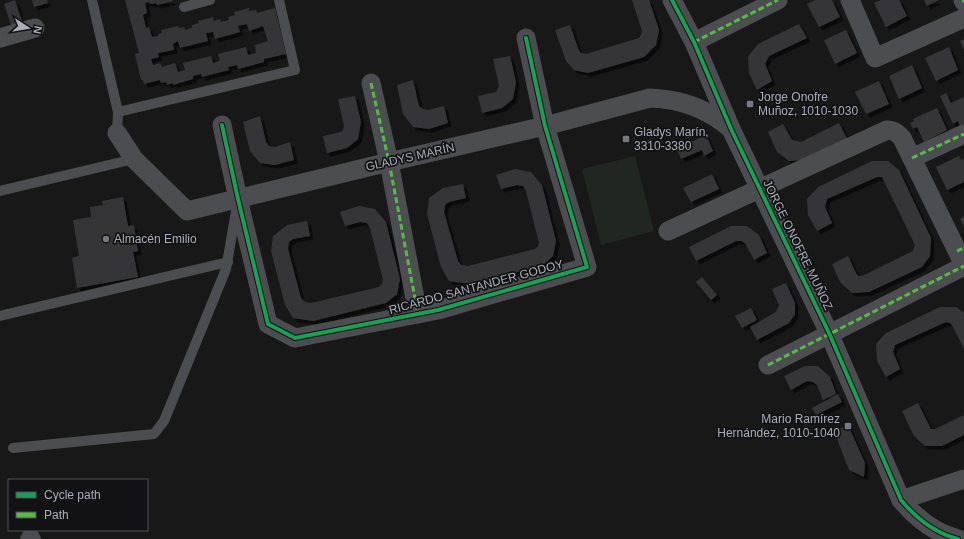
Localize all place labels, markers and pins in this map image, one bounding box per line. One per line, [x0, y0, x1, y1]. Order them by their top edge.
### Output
place label: Jorge Onofre Muñoz, 1010-1030 [758, 90, 858, 118]
marker: Jorge Onofre Muñoz, 1010-1030 [745, 99, 755, 109]
place label: Gladys Marín, 3310-3380 [634, 125, 709, 153]
marker: Gladys Marín, 3310-3380 [621, 134, 631, 144]
place label: Almacén Emilio [114, 232, 197, 246]
marker: Almacén Emilio [101, 234, 111, 244]
place label: Mario Ramírez Hernández, 1010-1040 [717, 412, 840, 440]
marker: Mario Ramírez Hernández, 1010-1040 [843, 421, 853, 431]

